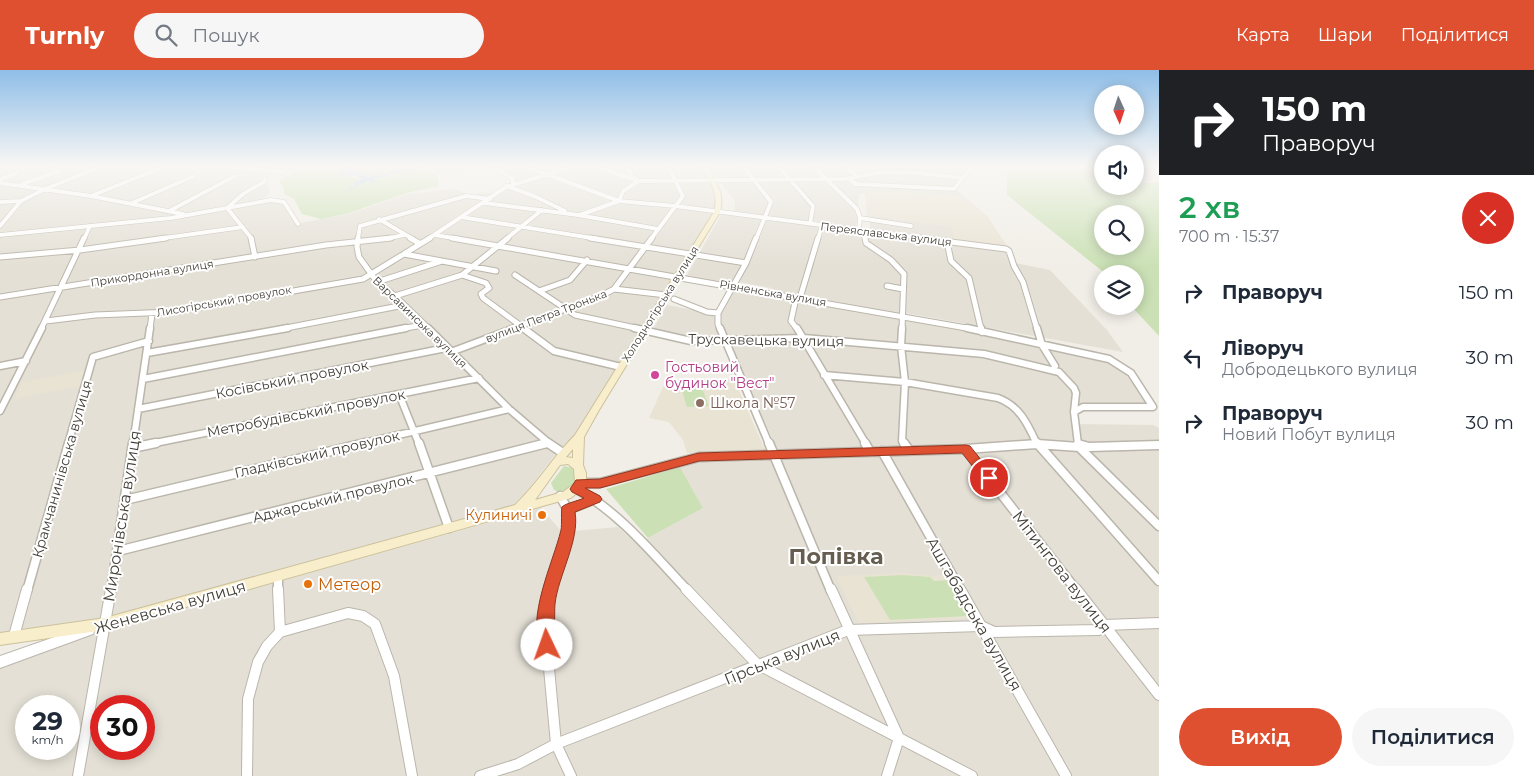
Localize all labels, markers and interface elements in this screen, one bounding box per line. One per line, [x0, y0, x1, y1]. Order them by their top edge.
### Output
search box [134, 13, 484, 58]
text: Turnly [25, 21, 104, 50]
icon: search [152, 21, 180, 49]
text: Пошук [192, 24, 260, 47]
text: Карта [1236, 24, 1290, 46]
text: Шари [1318, 24, 1373, 46]
text: Поділитися [1401, 24, 1509, 46]
north arrow [1094, 85, 1144, 135]
map controls [1094, 85, 1144, 315]
text: 150 m [1262, 87, 1367, 130]
icon: right [1179, 90, 1244, 155]
text: Праворуч [1262, 130, 1376, 157]
button: sound [1094, 145, 1144, 195]
text: 2 хв [1179, 189, 1240, 226]
button: close [1462, 192, 1514, 244]
button: search [1094, 205, 1144, 255]
street label: Переяславська вулиця [820, 219, 952, 249]
text: 700 m · 15:37 [1179, 227, 1279, 246]
street label: Холодногірська вулиця [618, 243, 702, 365]
street label: Прикордонна вулиця [89, 256, 215, 290]
button: layers [1094, 265, 1144, 315]
street label: Варсавинська вулиця [370, 273, 470, 371]
street label: Рівненська вулиця [719, 277, 827, 309]
icon: right [1179, 279, 1207, 307]
text: Праворуч [1222, 281, 1323, 304]
text: 150 m [1459, 281, 1514, 304]
street label: Лисогірський провулок [155, 282, 293, 320]
street label: вулиця Петра Тронька [483, 286, 609, 346]
street label: Трускавецька вулиця [688, 330, 844, 350]
text: Ліворуч [1222, 337, 1304, 360]
icon: left [1179, 344, 1207, 372]
text: 30 m [1466, 346, 1514, 369]
street label: Косівський провулок [214, 355, 370, 403]
place label: Гостьовий будинок "Вест" [665, 358, 774, 392]
text: Добродецького вулиця [1222, 360, 1417, 379]
marker: Гостьовий будинок "Вест" [649, 369, 661, 381]
street label: Крамчанинівська вулиця [28, 378, 96, 560]
street label: Метробудівський провулок [205, 385, 407, 441]
place label: Школа №57 [710, 394, 796, 412]
marker: Школа №57 [694, 397, 706, 409]
text: Праворуч [1222, 402, 1323, 425]
icon: right [1179, 409, 1207, 437]
text: 30 m [1466, 411, 1514, 434]
text: Новий Побут вулиця [1222, 425, 1396, 444]
street label: Гладківський провулок [233, 426, 401, 482]
street label: Миронівська вулиця [99, 429, 145, 603]
pin [968, 457, 1010, 499]
icon: arrive [975, 464, 1003, 492]
street label: Аджарський провулок [251, 469, 415, 527]
place label: Кулиничі [465, 506, 532, 524]
street label: Мітингова вулиця [1008, 507, 1116, 637]
marker: Кулиничі [536, 509, 548, 521]
street label: Ашгабадська вулиця [922, 534, 1026, 694]
district label: Попівка [789, 543, 883, 570]
place label: Метеор [318, 575, 381, 594]
street label: Женевська вулиця [92, 576, 248, 638]
marker: Метеор [302, 578, 314, 590]
position arrow [520, 618, 572, 670]
street label: Гірська вулиця [721, 625, 843, 689]
speed limit sign: 30 [90, 695, 155, 760]
text: 29 [32, 706, 63, 736]
button: Вихід [1179, 708, 1342, 766]
button: Поділитися [1352, 708, 1514, 766]
text: km/h [31, 732, 64, 747]

